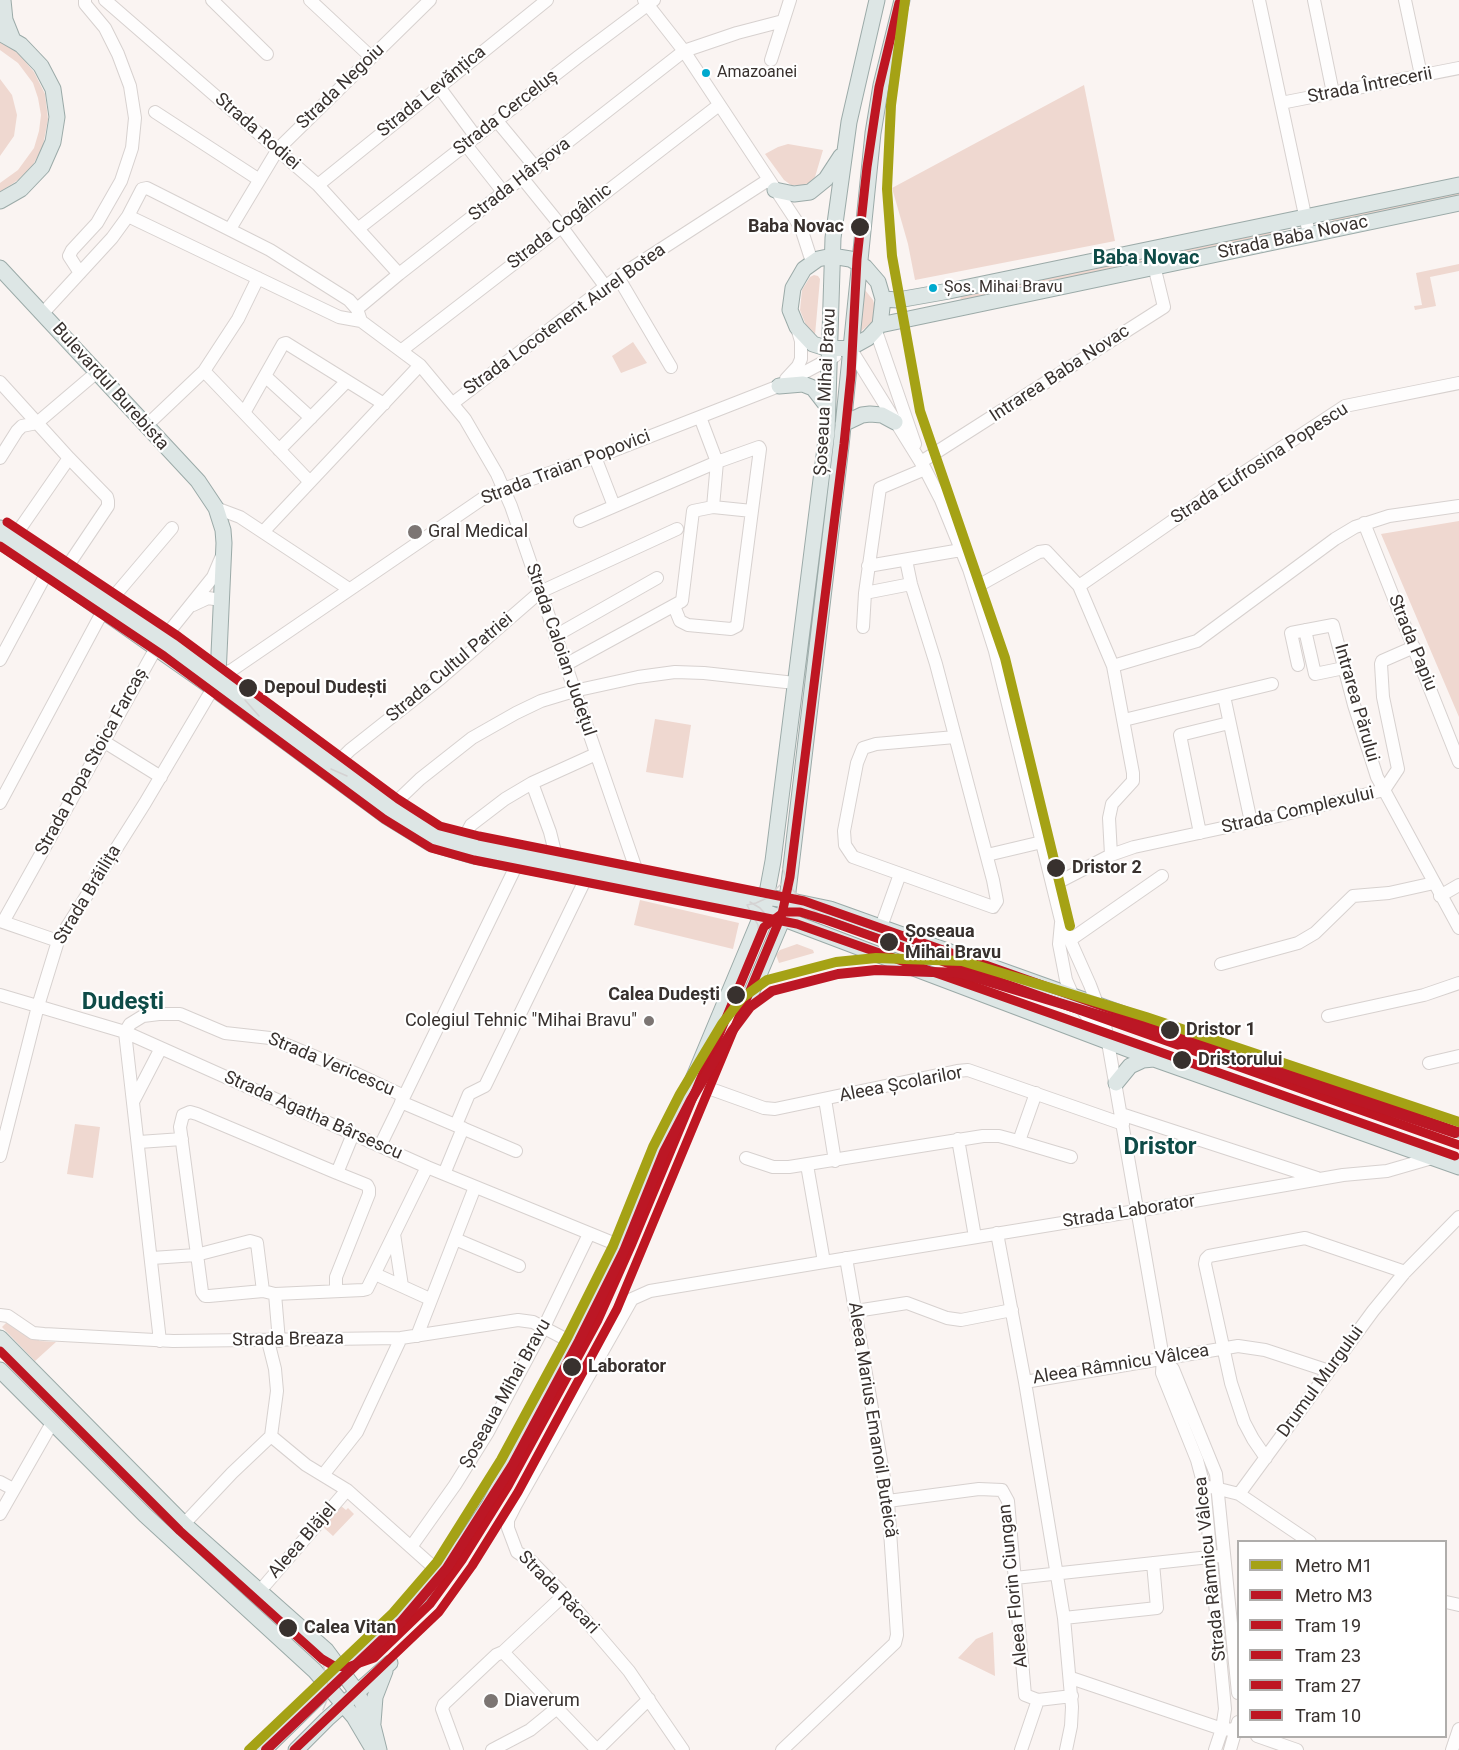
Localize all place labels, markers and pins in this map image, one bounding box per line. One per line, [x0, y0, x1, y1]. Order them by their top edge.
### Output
place label: Amazoanei [717, 63, 797, 83]
marker: Amazoanei [700, 67, 712, 79]
place label: Baba Novac [748, 216, 844, 238]
marker: Baba Novac [849, 216, 871, 238]
place label: Șos. Mihai Bravu [944, 278, 1063, 298]
marker: Șos. Mihai Bravu [927, 282, 939, 294]
place label: Gral Medical [428, 521, 528, 543]
marker: Gral Medical [406, 523, 424, 541]
marker: Depoul Dudești [237, 677, 259, 699]
place label: Depoul Dudești [264, 677, 387, 699]
marker: Dristor 2 [1045, 857, 1067, 879]
place label: Dristor 2 [1072, 857, 1142, 879]
place label: Șoseaua Mihai Bravu [905, 921, 1001, 964]
marker: Șoseaua Mihai Bravu [878, 931, 900, 953]
place label: Calea Dudești [608, 984, 720, 1006]
marker: Calea Dudești [725, 984, 747, 1006]
place label: Colegiul Tehnic "Mihai Bravu" [405, 1010, 637, 1032]
marker: Colegiul Tehnic "Mihai Bravu" [642, 1014, 656, 1028]
marker: Dristor 1 [1159, 1019, 1181, 1041]
place label: Dristor 1 [1186, 1019, 1256, 1041]
marker: Dristorului [1171, 1049, 1193, 1071]
place label: Dristorului [1198, 1049, 1283, 1071]
marker: Laborator [561, 1356, 583, 1378]
place label: Laborator [588, 1356, 666, 1378]
marker: Calea Vitan [277, 1617, 299, 1639]
place label: Calea Vitan [304, 1617, 396, 1639]
place label: Diaverum [504, 1690, 580, 1712]
marker: Diaverum [482, 1692, 500, 1710]

